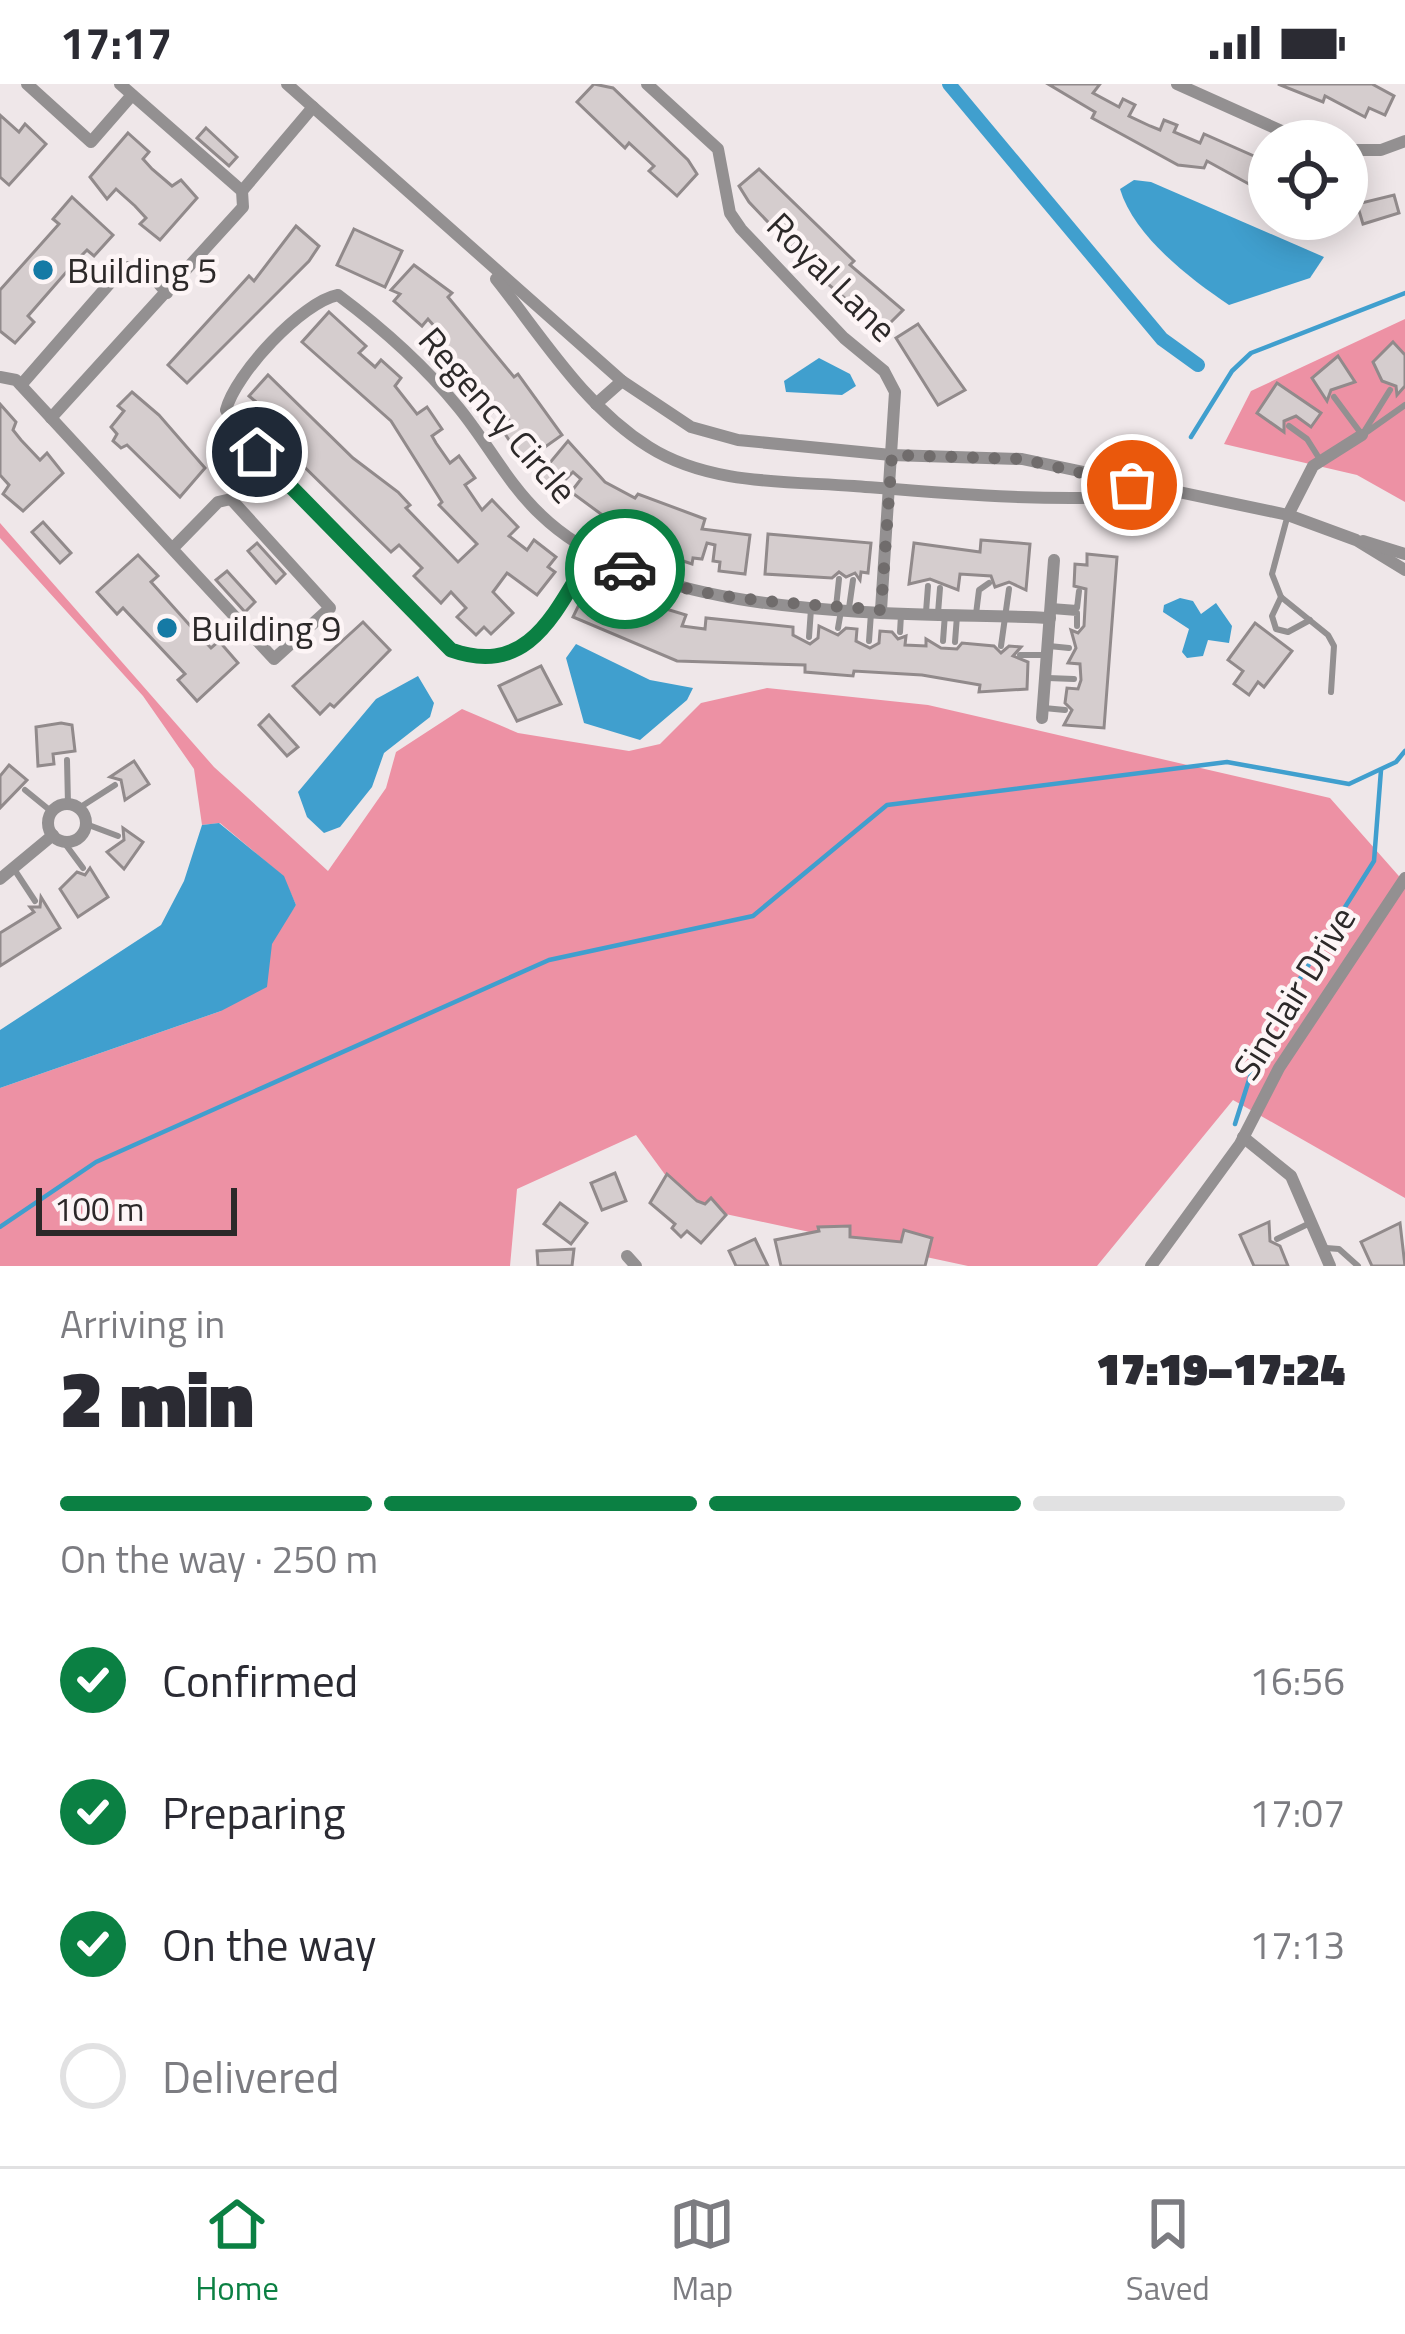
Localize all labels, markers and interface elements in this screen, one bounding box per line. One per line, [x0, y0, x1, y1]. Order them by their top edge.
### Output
text: 17:17 [60, 8, 172, 76]
map controls [1248, 120, 1368, 240]
button: locate [1248, 120, 1368, 240]
street label: Royal Lane [755, 199, 910, 354]
place label: Building 5 [67, 242, 217, 297]
marker: Building 5 [30, 257, 56, 283]
street label: Regency Circle [406, 314, 591, 515]
pin [206, 401, 308, 503]
icon: home [224, 419, 290, 485]
pin [1081, 434, 1183, 536]
icon: bag [1099, 452, 1165, 518]
courier [565, 509, 685, 629]
icon: car [592, 536, 658, 602]
place label: Building 9 [191, 600, 341, 655]
marker: Building 9 [154, 615, 180, 641]
street label: Sinclair Drive [1218, 895, 1369, 1090]
scale bar [36, 1182, 237, 1235]
text: 100 m [54, 1184, 144, 1234]
text: Arriving in [60, 1294, 225, 1353]
text: 17:19–17:24 [1096, 1334, 1345, 1402]
text: 2 min [60, 1339, 254, 1457]
text: On the way · 250 m [60, 1529, 378, 1588]
text: Confirmed [162, 1646, 358, 1714]
icon: check [60, 1647, 126, 1713]
text: 16:56 [1249, 1651, 1345, 1710]
text: Preparing [162, 1778, 346, 1846]
icon: check [60, 1779, 126, 1845]
text: 17:07 [1249, 1783, 1345, 1842]
text: On the way [162, 1910, 376, 1978]
icon: check [60, 1911, 126, 1977]
text: 17:13 [1249, 1915, 1345, 1974]
text: Delivered [162, 2042, 340, 2110]
tab: Home [195, 2191, 279, 2313]
tab: Map [669, 2191, 735, 2313]
tab: Saved [1126, 2191, 1210, 2313]

